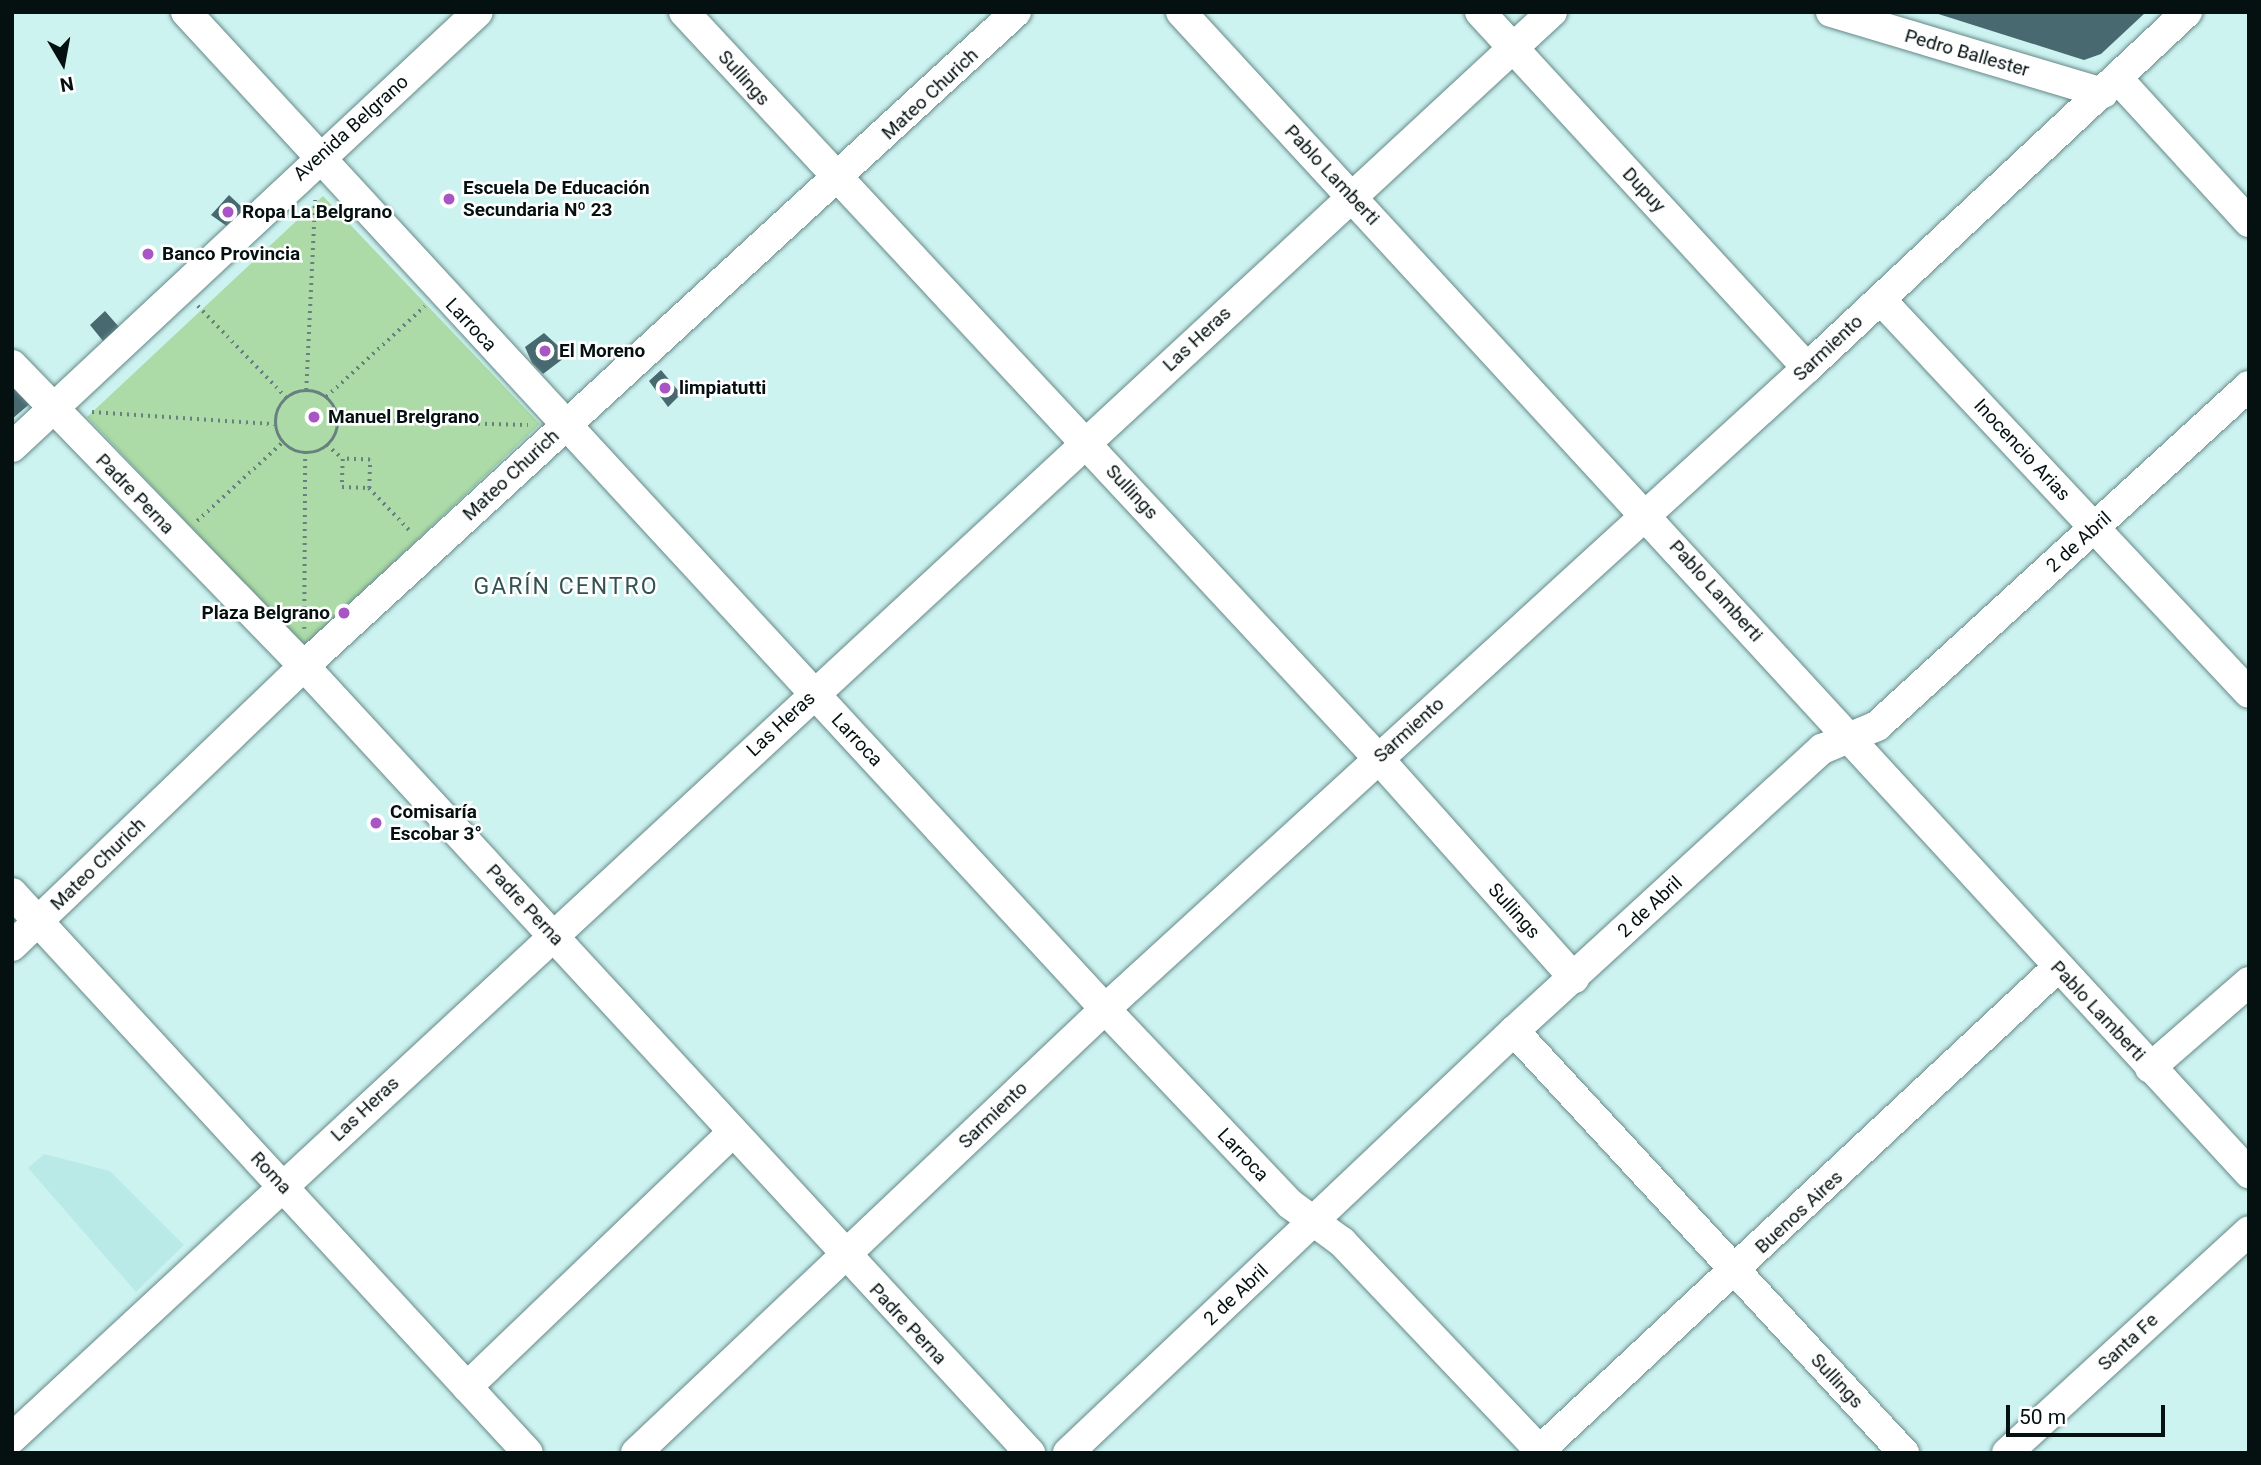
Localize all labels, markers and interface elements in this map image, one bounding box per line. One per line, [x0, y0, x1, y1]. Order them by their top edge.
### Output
street label: Pedro Ballester [1902, 24, 2032, 82]
north arrow [28, 28, 98, 98]
street label: Mateo Churich [877, 44, 983, 144]
street label: Sullings [713, 46, 775, 110]
street label: Avenida Belgrano [289, 70, 413, 186]
text: N [58, 72, 75, 97]
street label: Pablo Lamberti [1280, 120, 1384, 230]
street label: Dupuy [1618, 163, 1670, 217]
place label: Escuela De Educación Secundaria Nº 23 [463, 177, 650, 221]
marker: Escuela De Educación Secundaria Nº 23 [441, 191, 457, 207]
place label: Ropa La Belgrano [242, 201, 392, 223]
marker: Ropa La Belgrano [220, 204, 236, 220]
place label: Banco Provincia [162, 243, 300, 265]
marker: Banco Provincia [140, 246, 156, 262]
street label: Larroca [441, 294, 501, 356]
street label: Las Heras [1158, 302, 1236, 376]
street label: Sarmiento [1788, 310, 1868, 386]
place label: El Moreno [559, 340, 645, 362]
marker: El Moreno [537, 343, 553, 359]
place label: limpiatutti [679, 377, 766, 399]
marker: limpiatutti [657, 380, 673, 396]
street label: Inocencio Arias [1969, 394, 2075, 506]
place label: Manuel Brelgrano [328, 406, 479, 428]
marker: Manuel Brelgrano [306, 409, 322, 425]
street label: Mateo Churich [458, 425, 564, 525]
street label: Padre Perna [91, 449, 179, 539]
street label: Sullings [1101, 460, 1163, 524]
street label: 2 de Abril [2042, 507, 2116, 577]
street label: Pablo Lamberti [1664, 536, 1768, 646]
district label: GARÍN CENTRO [475, 573, 657, 601]
place label: Plaza Belgrano [202, 602, 330, 624]
marker: Plaza Belgrano [336, 605, 352, 621]
street label: Las Heras [742, 687, 820, 761]
street label: Sarmiento [1369, 692, 1449, 768]
street label: Larroca [827, 709, 887, 771]
place label: Comisaría Escobar 3° [390, 801, 482, 845]
street label: Mateo Churich [46, 813, 150, 915]
marker: Comisaría Escobar 3° [368, 815, 384, 831]
street label: Padre Perna [481, 859, 569, 951]
street label: 2 de Abril [1613, 872, 1687, 942]
street label: Sullings [1483, 879, 1545, 943]
street label: Pablo Lamberti [2046, 956, 2150, 1066]
street label: Las Heras [326, 1072, 404, 1146]
street label: Sarmiento [954, 1077, 1032, 1153]
street label: Larroca [1213, 1124, 1273, 1186]
street label: Roma [246, 1147, 296, 1199]
street label: Buenos Aires [1750, 1166, 1848, 1258]
street label: 2 de Abril [1199, 1260, 1273, 1330]
street label: Padre Perna [864, 1278, 952, 1370]
street label: Santa Fe [2093, 1309, 2163, 1375]
street label: Sullings [1806, 1349, 1868, 1413]
scale bar [2009, 1392, 2168, 1436]
text: 50 m [2019, 1405, 2066, 1429]

